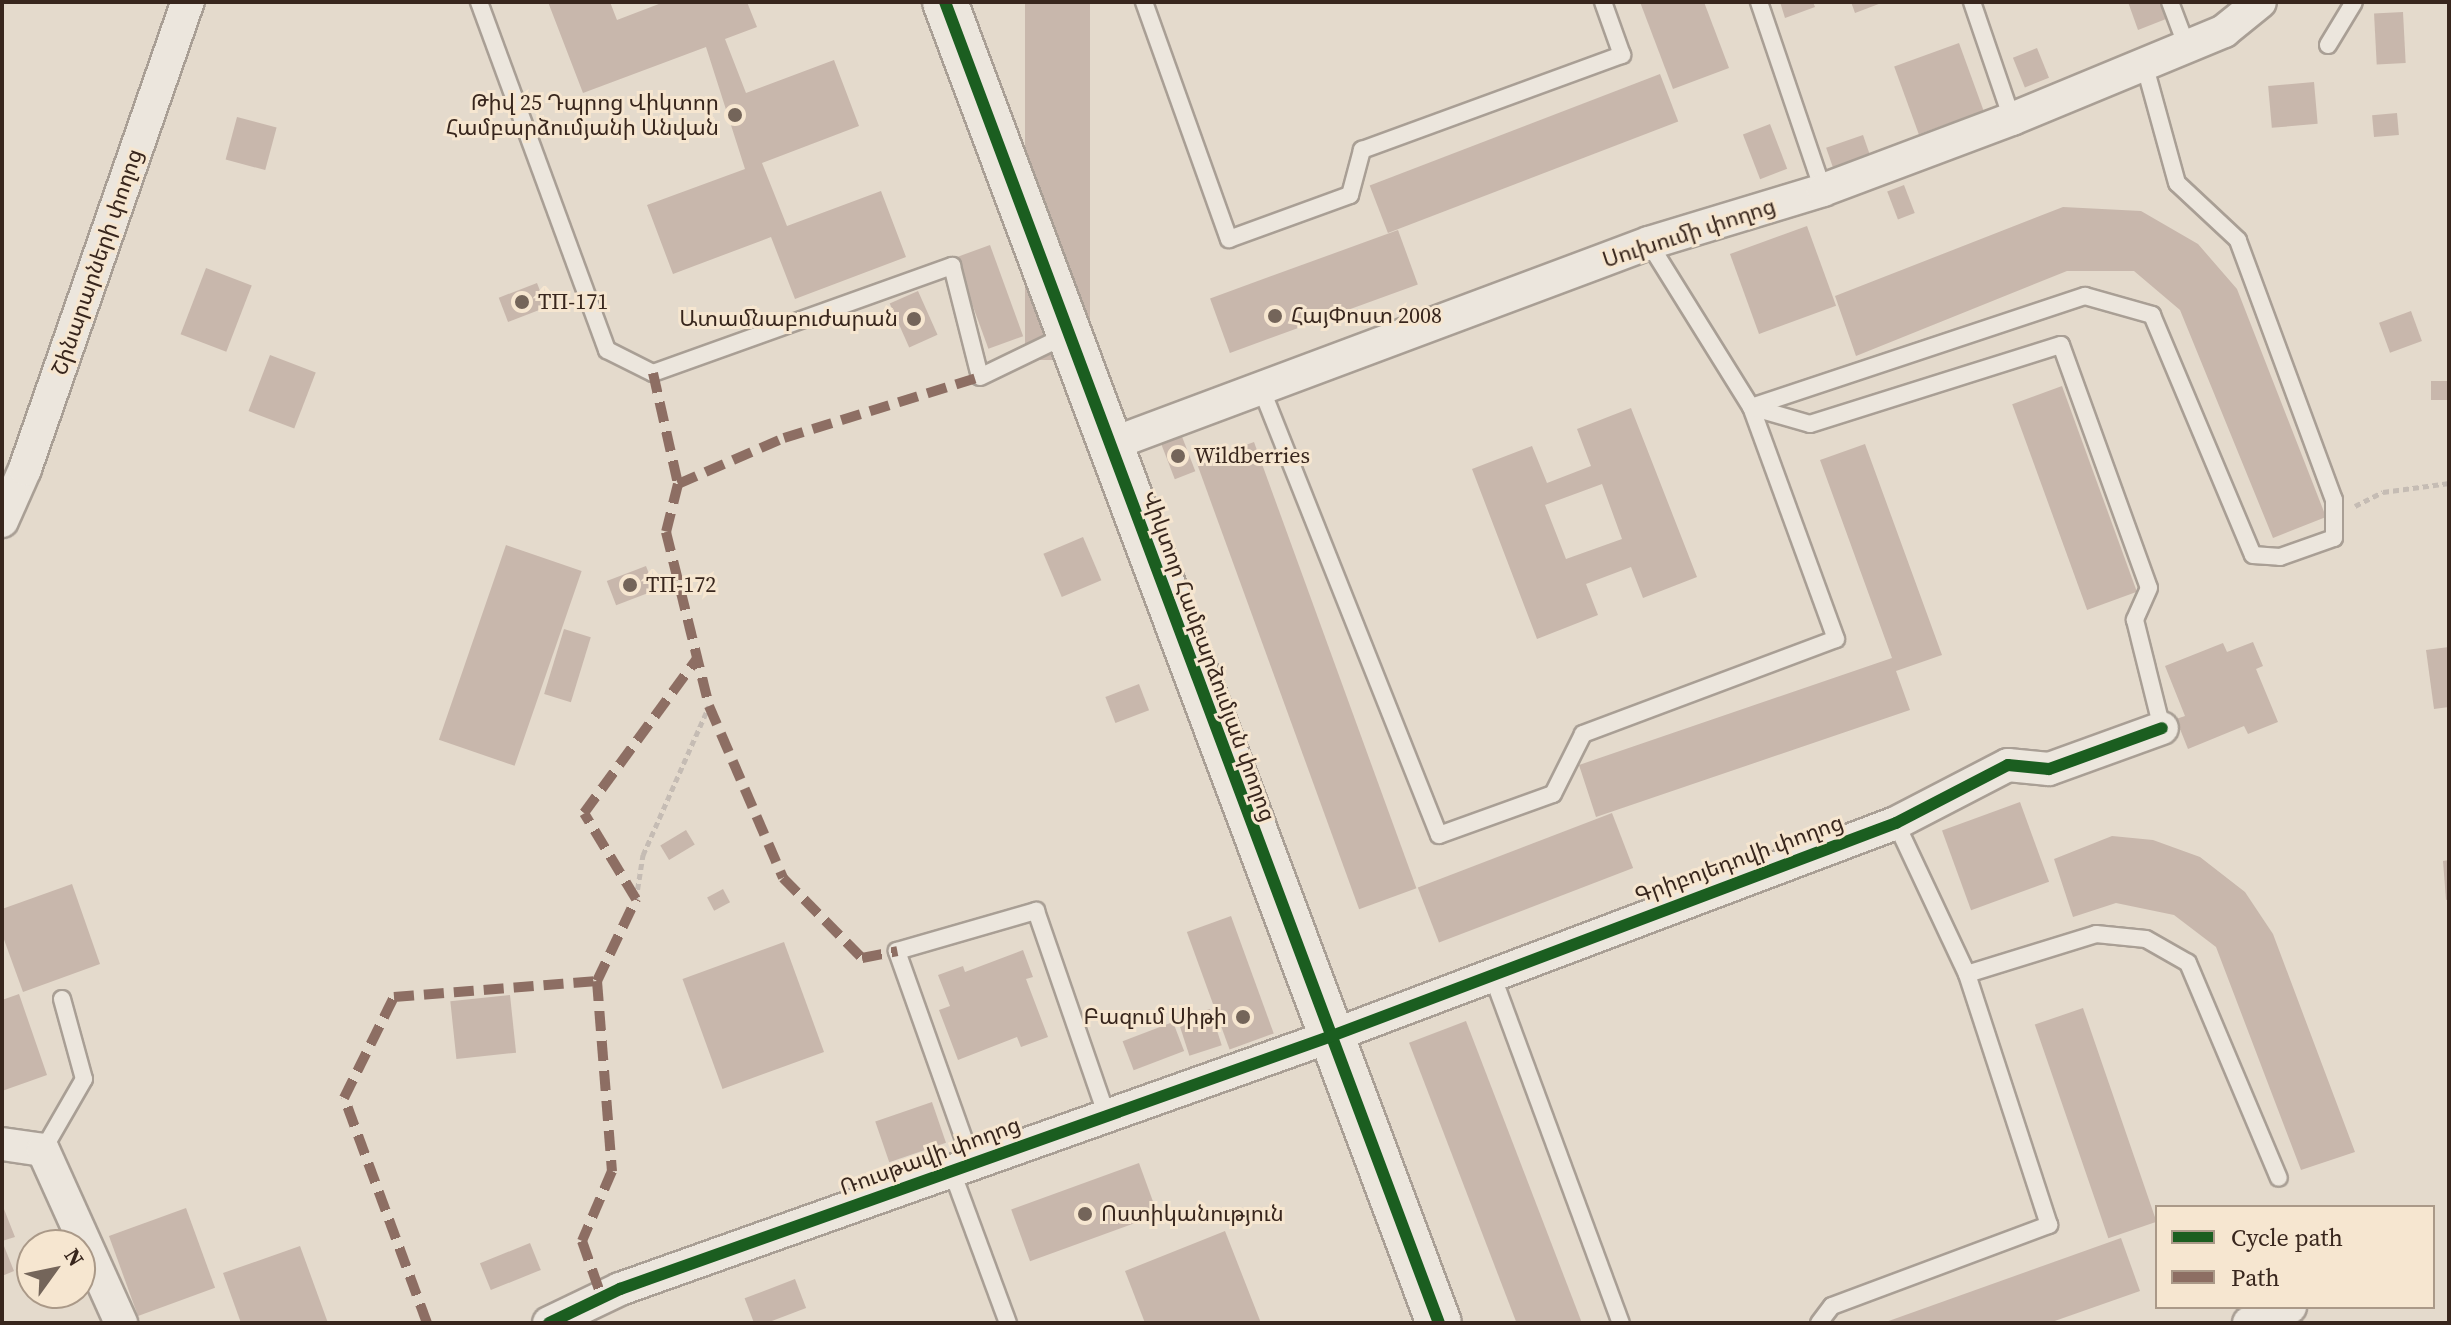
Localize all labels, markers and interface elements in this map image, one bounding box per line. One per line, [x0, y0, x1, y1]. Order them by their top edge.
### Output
place label: Թիվ 25 Դպրոց Վիկտոր Համբարձումյանի Անվան [446, 89, 719, 140]
marker: Թիվ 25 Դպրոց Վիկտոր Համբարձումյանի Անվան [726, 106, 744, 124]
street label: Շինարարների փողոց [46, 145, 148, 379]
street label: Սուխումի փողոց [1599, 193, 1779, 273]
place label: ТП-171 [538, 289, 608, 315]
marker: ТП-171 [513, 293, 531, 311]
place label: ՀայՓոստ 2008 [1291, 303, 1442, 329]
place label: Ատամնաբուժարան [679, 306, 898, 332]
marker: ՀայՓոստ 2008 [1266, 307, 1284, 325]
marker: Ատամնաբուժարան [905, 310, 923, 328]
place label: Wildberries [1194, 443, 1310, 469]
marker: Wildberries [1169, 447, 1187, 465]
street label: Վիկտոր Համբարձումյան փողոց [1137, 487, 1281, 825]
place label: ТП-172 [646, 572, 716, 598]
marker: ТП-172 [621, 576, 639, 594]
street label: Գրիբոյեդովի փողոց [1631, 809, 1847, 909]
place label: Բազում Սիթի [1084, 1004, 1227, 1030]
marker: Բազում Սիթի [1234, 1008, 1252, 1026]
street label: Ռուսթավի փողոց [836, 1111, 1024, 1201]
place label: Ոստիկանություն [1101, 1201, 1284, 1227]
marker: Ոստիկանություն [1076, 1205, 1094, 1223]
legend [2155, 1205, 2435, 1309]
text: Cycle path [2231, 1221, 2343, 1254]
north arrow [16, 1229, 96, 1309]
text: N [58, 1242, 91, 1272]
text: Path [2231, 1261, 2280, 1294]

